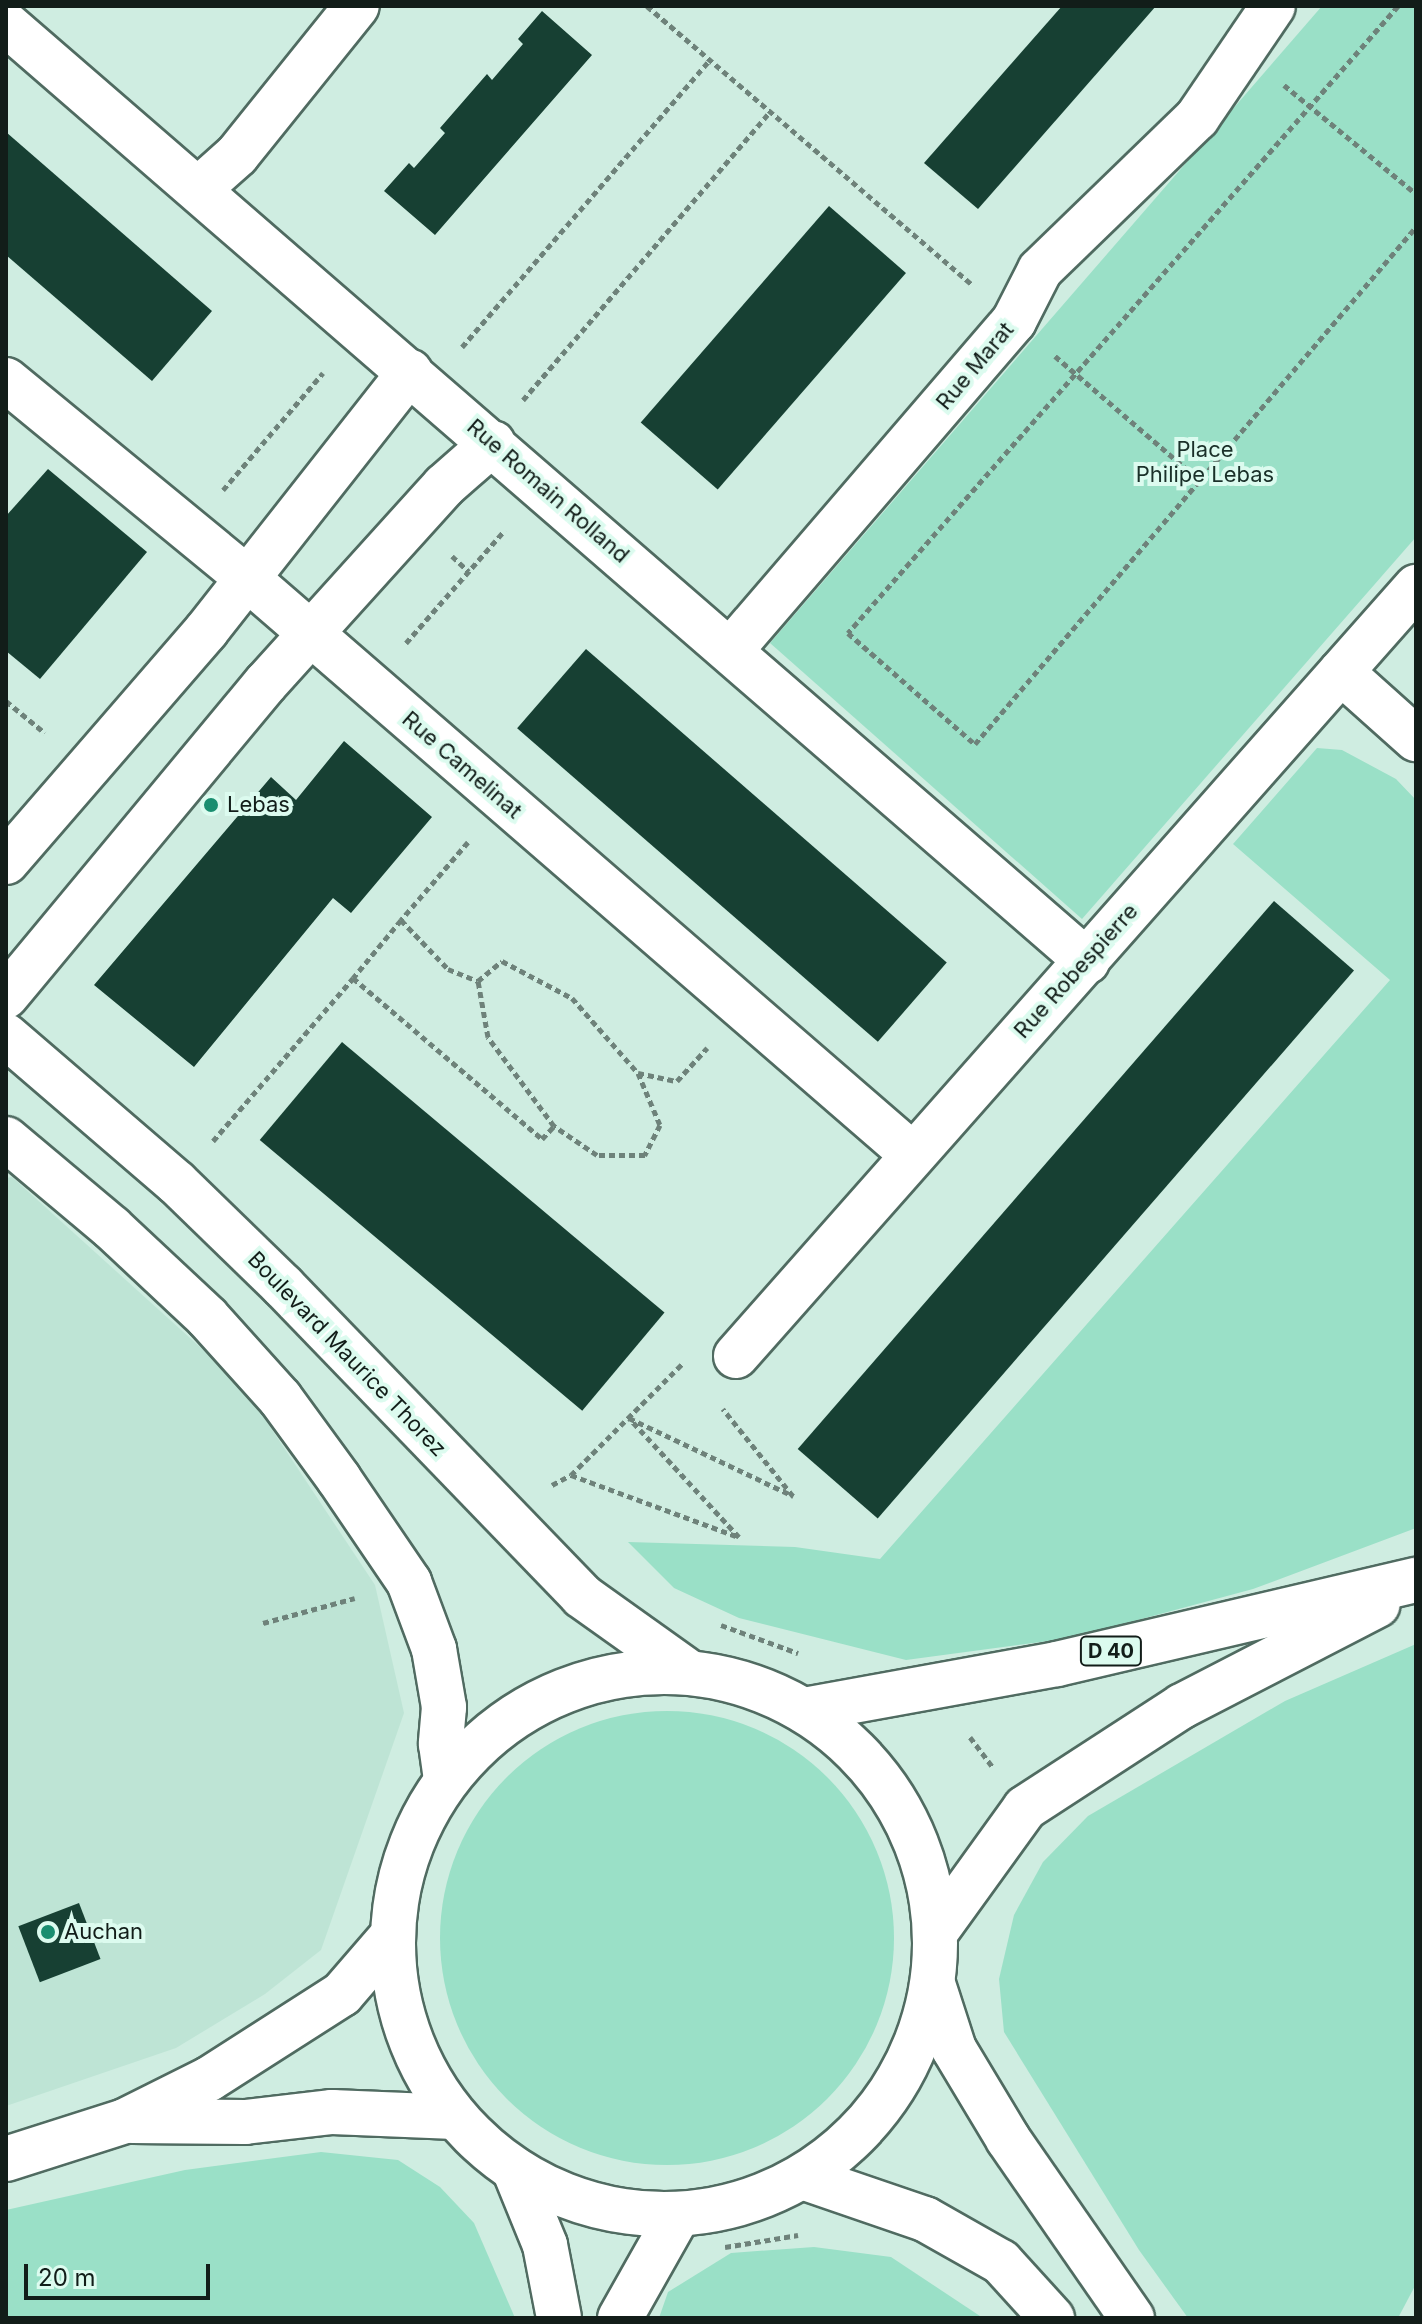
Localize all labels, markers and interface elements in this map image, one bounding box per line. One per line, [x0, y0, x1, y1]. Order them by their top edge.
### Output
street label: Rue Marat [931, 317, 1019, 415]
street label: Rue Romain Rolland [462, 414, 634, 568]
park label: Place Philipe Lebas [1136, 436, 1274, 488]
street label: Rue Camelinat [397, 706, 527, 824]
place label: Lebas [227, 792, 290, 818]
marker: Lebas [202, 796, 220, 814]
street label: Rue Robespierre [1009, 898, 1143, 1044]
street label: Boulevard Maurice Thorez [242, 1246, 452, 1462]
road number: D 40 [1079, 1635, 1143, 1667]
place label: Auchan [64, 1919, 143, 1945]
marker: Auchan [39, 1923, 57, 1941]
scale bar [28, 2248, 214, 2298]
text: 20 m [38, 2263, 96, 2292]

